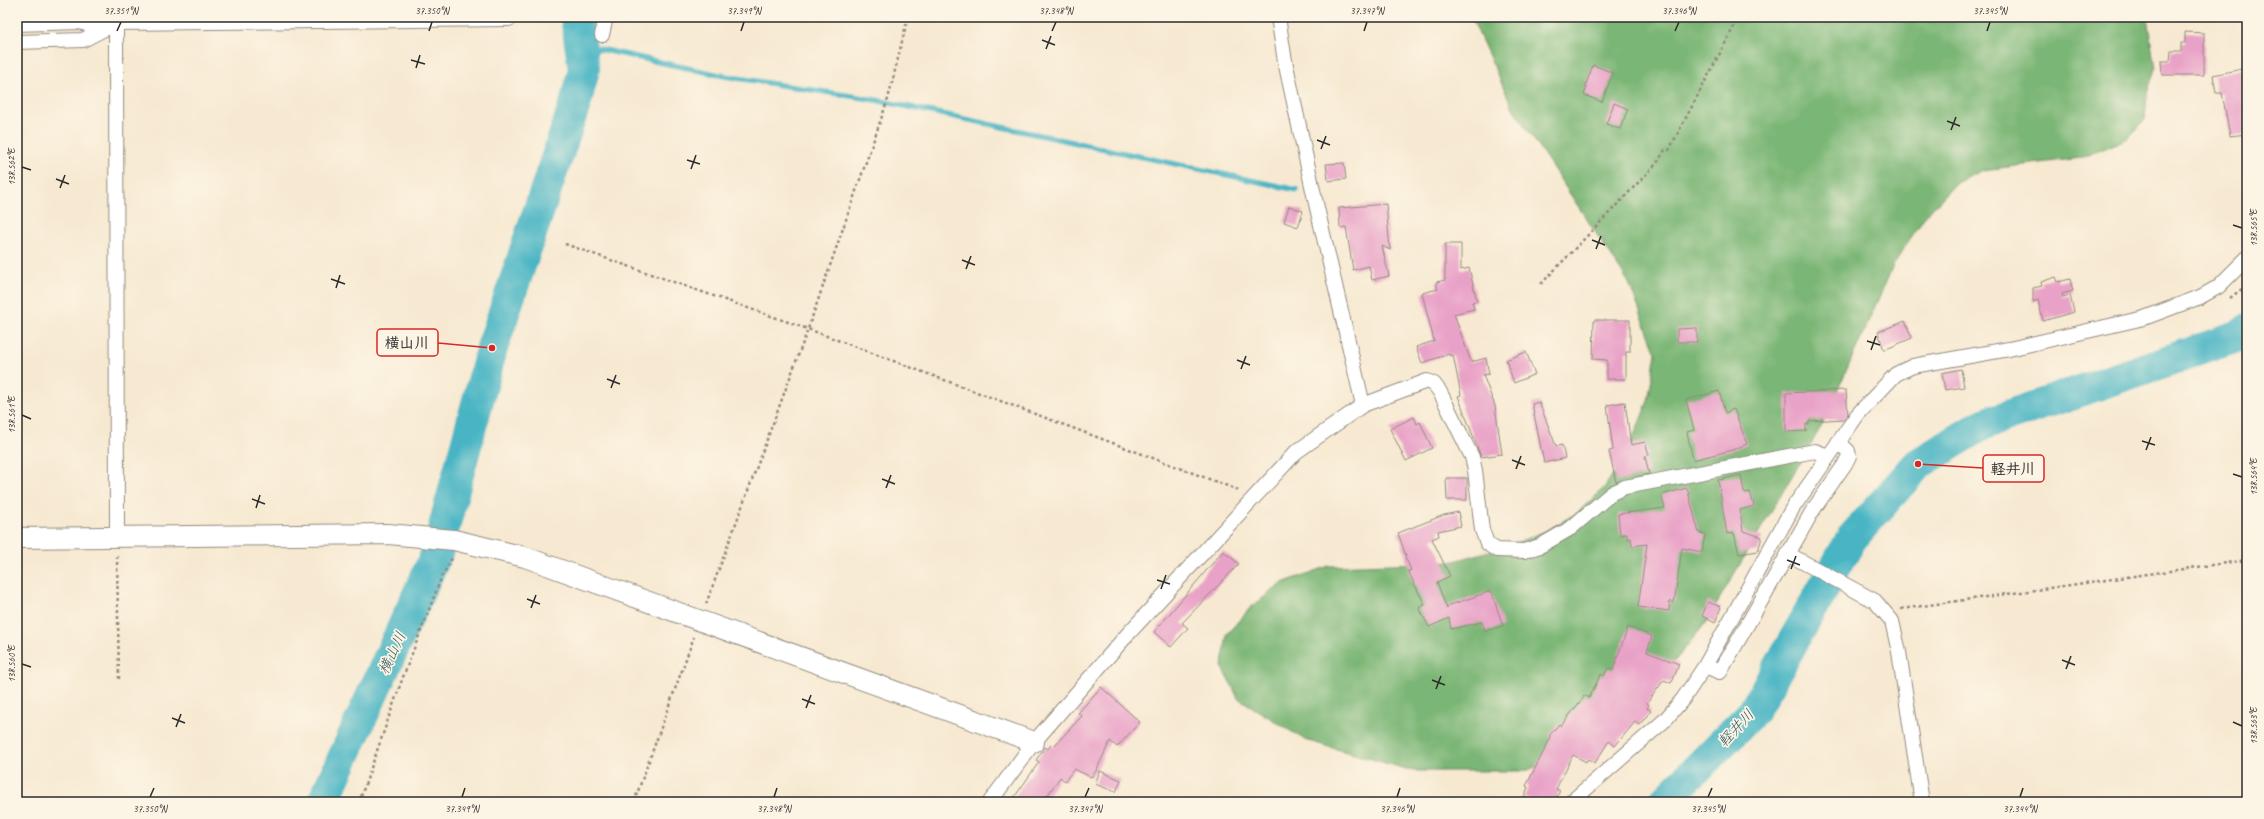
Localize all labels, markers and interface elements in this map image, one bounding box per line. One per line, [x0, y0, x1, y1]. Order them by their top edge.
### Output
text: 37.351°N [104, 4, 140, 17]
text: 37.350°N [415, 4, 451, 17]
text: 37.349°N [727, 4, 763, 17]
text: 37.348°N [1039, 4, 1075, 17]
text: 37.347°N [1350, 4, 1386, 17]
text: 37.346°N [1662, 4, 1698, 17]
text: 37.345°N [1973, 4, 2009, 17]
text: 138.562°E [5, 147, 18, 186]
text: 138.565°E [2247, 208, 2260, 247]
callout: 横山川 [377, 329, 438, 356]
text: 横山川 [384, 334, 430, 353]
text: 138.561°E [5, 395, 18, 434]
callout: 軽井川 [1983, 455, 2044, 482]
text: 138.564°E [2247, 457, 2260, 496]
text: 軽井川 [1990, 460, 2036, 479]
water label: 横山川 [374, 629, 411, 678]
text: 138.560°E [5, 644, 18, 683]
water label: 軽井川 [1714, 705, 1759, 751]
text: 138.563°E [2247, 706, 2260, 745]
text: 37.350°N [133, 802, 169, 815]
text: 37.349°N [445, 802, 481, 815]
text: 37.348°N [757, 802, 793, 815]
text: 37.347°N [1068, 802, 1104, 815]
text: 37.346°N [1380, 802, 1416, 815]
text: 37.345°N [1691, 802, 1727, 815]
text: 37.344°N [2003, 802, 2039, 815]

